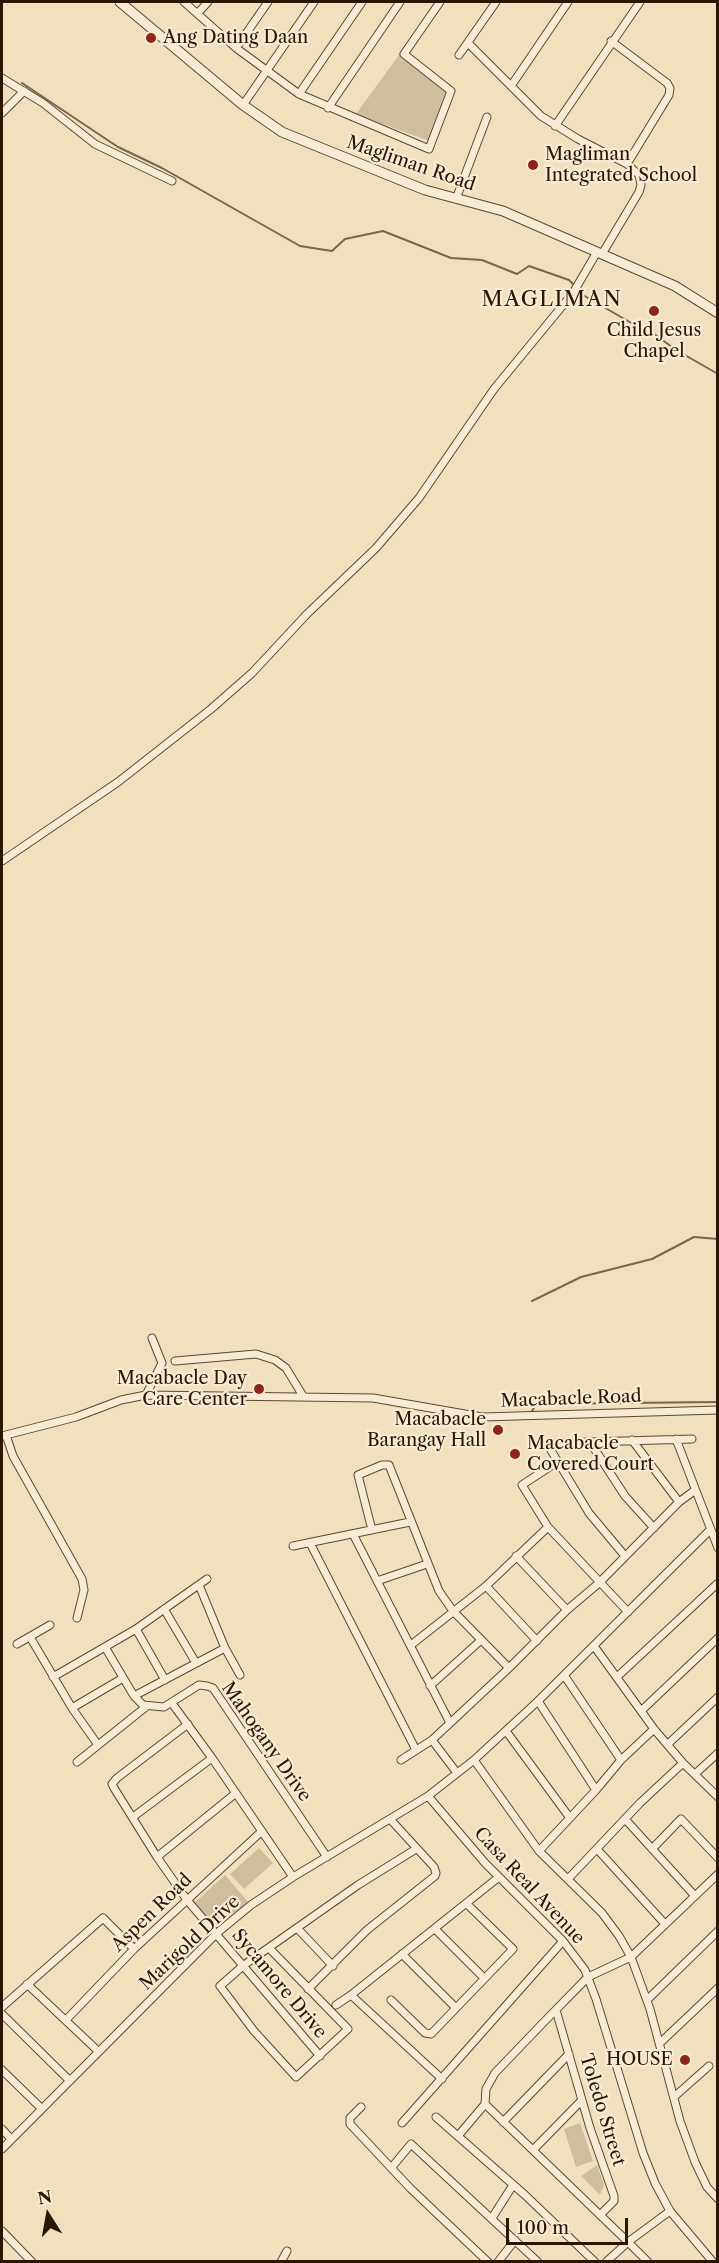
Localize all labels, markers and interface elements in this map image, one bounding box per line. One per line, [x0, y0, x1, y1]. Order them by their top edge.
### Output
place label: Ang Dating Daan [163, 27, 308, 49]
marker: Ang Dating Daan [144, 31, 158, 45]
street label: Magliman Road [344, 132, 478, 196]
place label: Magliman Integrated School [545, 144, 697, 186]
marker: Magliman Integrated School [526, 158, 540, 172]
district label: MAGLIMAN [482, 287, 622, 313]
marker: Child Jesus Chapel [647, 304, 661, 318]
place label: Child Jesus Chapel [607, 320, 701, 362]
place label: Macabacle Day Care Center [117, 1368, 247, 1410]
marker: Macabacle Day Care Center [252, 1382, 266, 1396]
street label: Macabacle Road [500, 1386, 642, 1412]
place label: Macabacle Barangay Hall [367, 1409, 486, 1452]
marker: Macabacle Barangay Hall [491, 1423, 505, 1437]
place label: Macabacle Covered Court [527, 1433, 654, 1476]
marker: Macabacle Covered Court [508, 1447, 522, 1461]
street label: Mahogany Drive [217, 1678, 315, 1806]
street label: Casa Real Avenue [469, 1823, 589, 1949]
street label: Aspen Road [107, 1869, 197, 1957]
street label: Marigold Drive [135, 1891, 245, 1995]
street label: Sycamore Drive [227, 1925, 331, 2043]
place label: HOUSE [606, 2049, 673, 2071]
street label: Toledo Street [575, 2051, 629, 2169]
marker: HOUSE [678, 2053, 692, 2067]
north arrow [18, 2185, 78, 2245]
text: N [36, 2186, 53, 2208]
scale bar [509, 2206, 630, 2244]
text: 100 m [517, 2217, 569, 2239]

